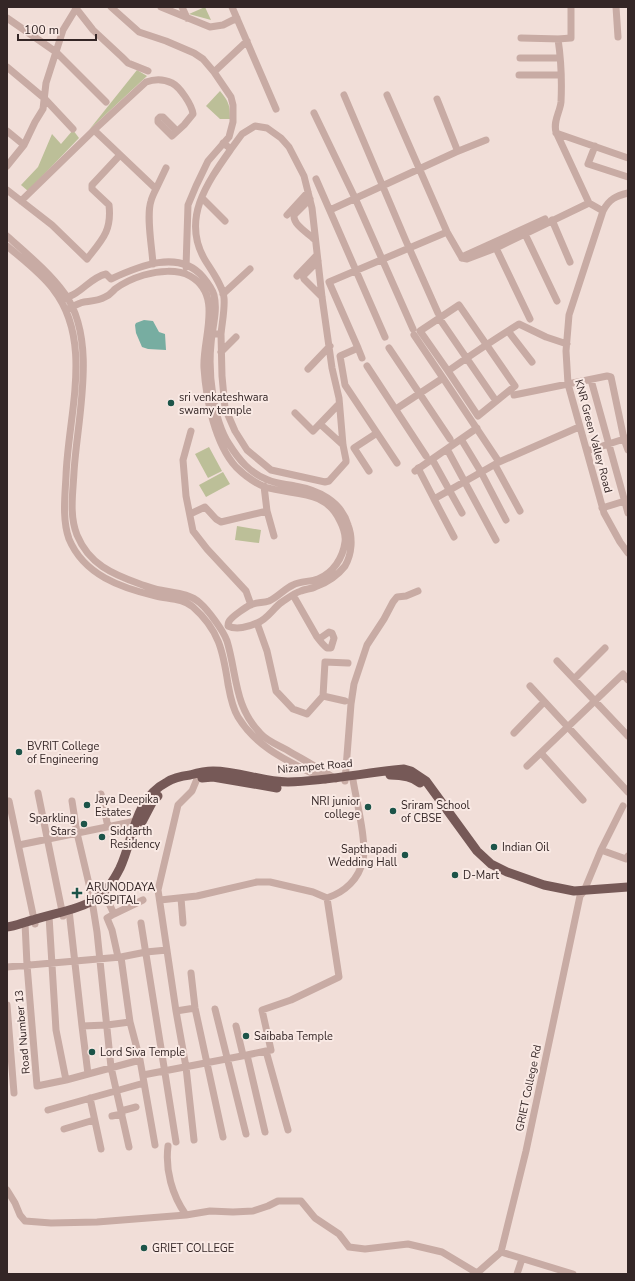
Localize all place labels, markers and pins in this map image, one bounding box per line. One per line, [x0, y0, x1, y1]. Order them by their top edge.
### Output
place label: sri venkateshwara swamy temple [179, 390, 269, 418]
marker: sri venkateshwara swamy temple [166, 398, 176, 408]
place label: BVRIT College of Engineering [27, 739, 99, 767]
marker: BVRIT College of Engineering [14, 747, 24, 757]
place label: Jaya Deepika Estates [94, 792, 159, 820]
place label: NRI junior college [311, 794, 360, 822]
place label: Sriram School of CBSE [401, 798, 471, 826]
marker: Jaya Deepika Estates [82, 800, 92, 810]
marker: NRI junior college [363, 802, 373, 812]
marker: Sriram School of CBSE [388, 806, 398, 816]
place label: Sparkling Stars [29, 811, 76, 839]
marker: Sparkling Stars [79, 819, 89, 829]
place label: Siddarth Residency [110, 824, 161, 852]
marker: Siddarth Residency [97, 832, 107, 842]
place label: Indian Oil [502, 840, 550, 855]
place label: Sapthapadi Wedding Hall [328, 842, 398, 870]
marker: Indian Oil [489, 842, 499, 852]
marker: Sapthapadi Wedding Hall [400, 850, 410, 860]
place label: D-Mart [463, 868, 499, 883]
marker: D-Mart [450, 870, 460, 880]
place label: ARUNODAYA HOSPITAL [86, 880, 155, 908]
marker: ARUNODAYA HOSPITAL [71, 887, 83, 899]
place label: Saibaba Temple [254, 1029, 333, 1044]
marker: Saibaba Temple [241, 1031, 251, 1041]
place label: Lord Siva Temple [100, 1045, 185, 1060]
marker: Lord Siva Temple [87, 1047, 97, 1057]
place label: GRIET COLLEGE [152, 1241, 234, 1256]
marker: GRIET COLLEGE [139, 1243, 149, 1253]

